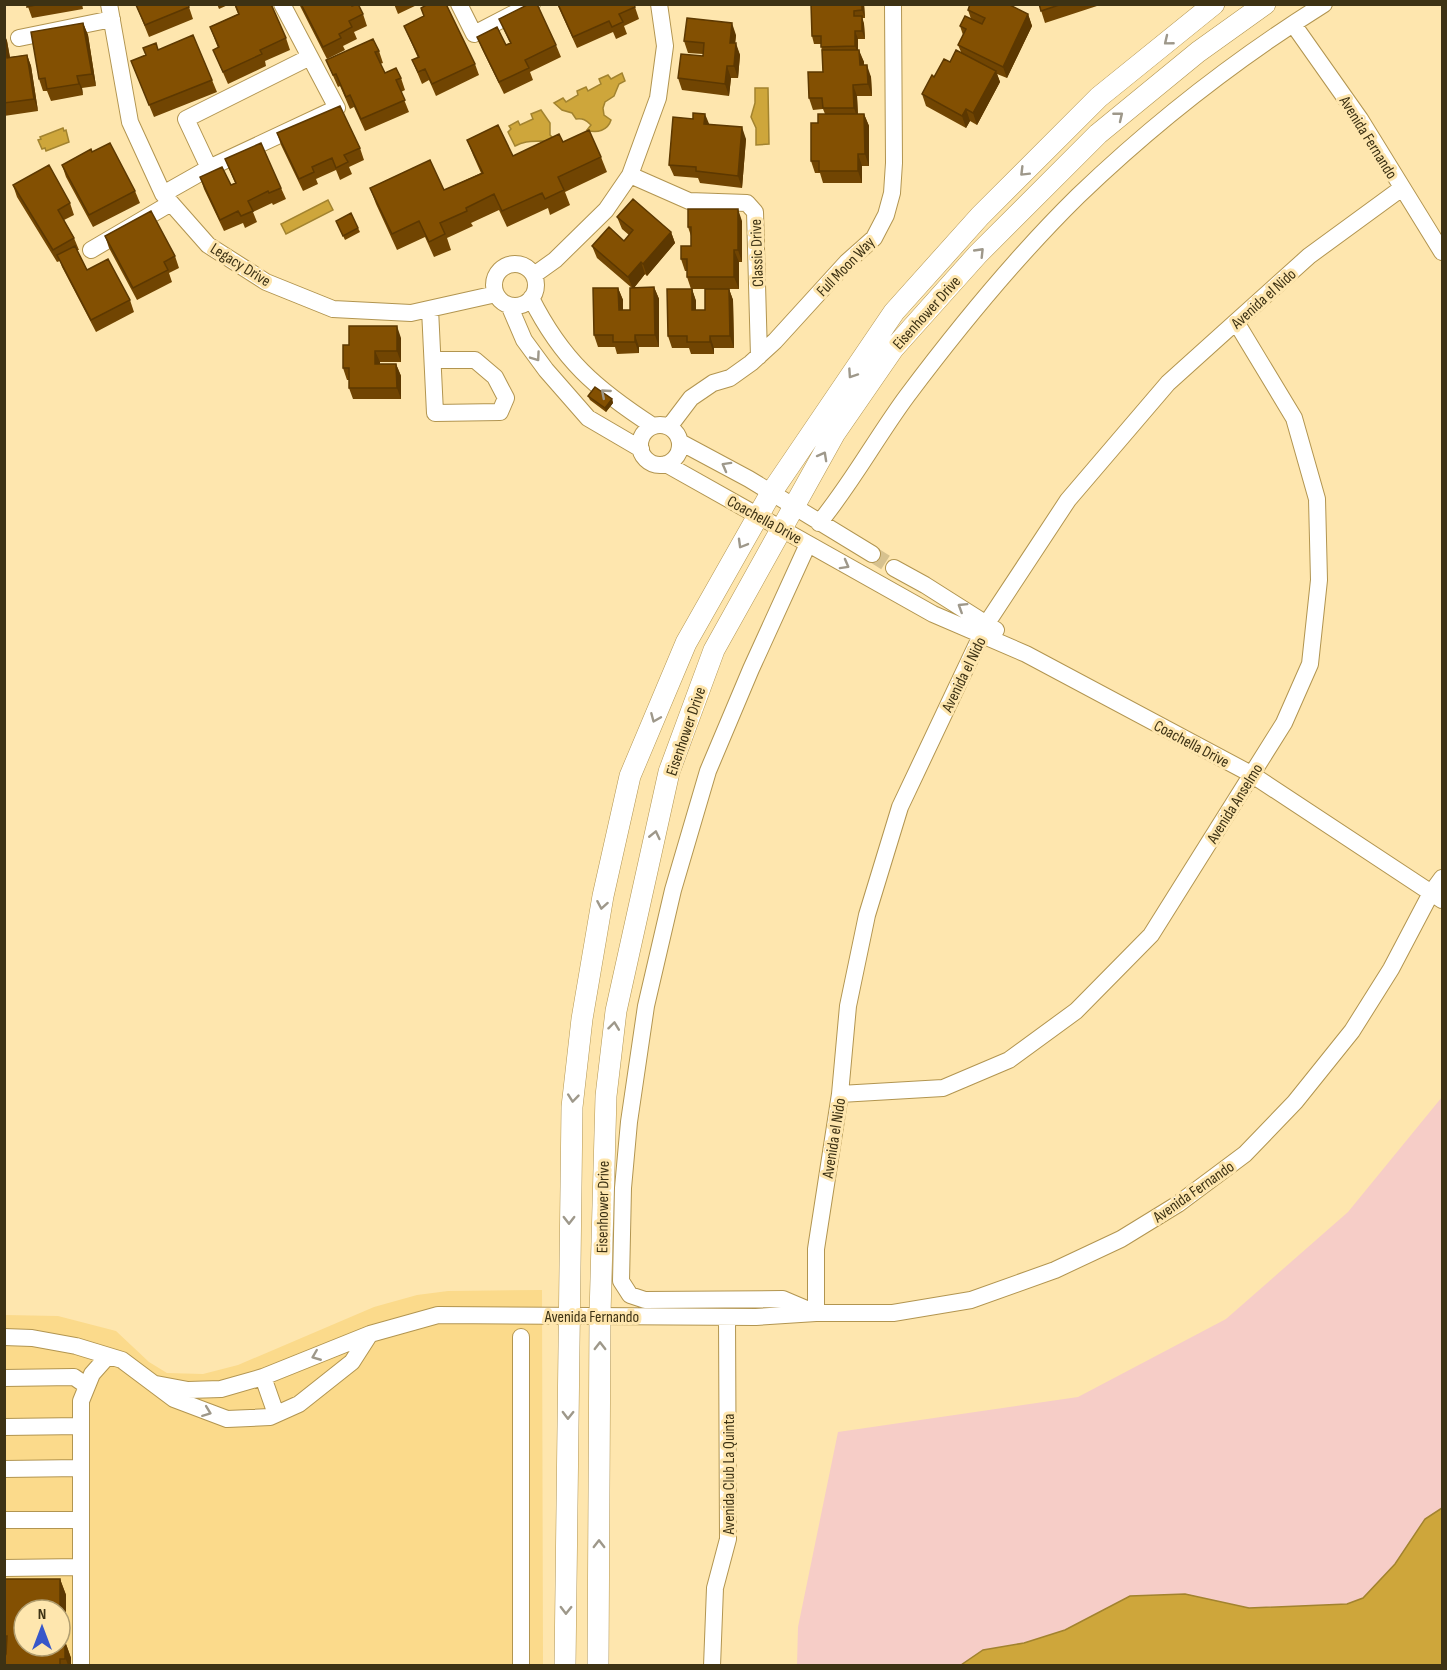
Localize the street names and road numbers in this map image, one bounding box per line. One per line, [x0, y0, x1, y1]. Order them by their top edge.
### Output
street label: Avenida Fernando [1334, 92, 1401, 183]
street label: Classic Drive [747, 219, 768, 287]
street label: Full Moon Way [813, 233, 879, 301]
street label: Legacy Drive [207, 239, 274, 291]
street label: Avenida el Nido [1227, 265, 1300, 334]
street label: Eisenhower Drive [889, 272, 965, 354]
street label: Coachella Drive [724, 492, 805, 549]
street label: Avenida el Nido [938, 634, 991, 716]
street label: Eisenhower Drive [662, 685, 710, 778]
street label: Coachella Drive [1150, 717, 1232, 772]
street label: Avenida Anselmo [1203, 760, 1267, 848]
street label: Avenida el Nido [819, 1097, 850, 1181]
street label: Avenida Fernando [1149, 1157, 1238, 1228]
street label: Eisenhower Drive [593, 1161, 614, 1253]
street label: Avenida Fernando [544, 1308, 639, 1327]
street label: Avenida Club La Quinta [720, 1413, 739, 1536]

